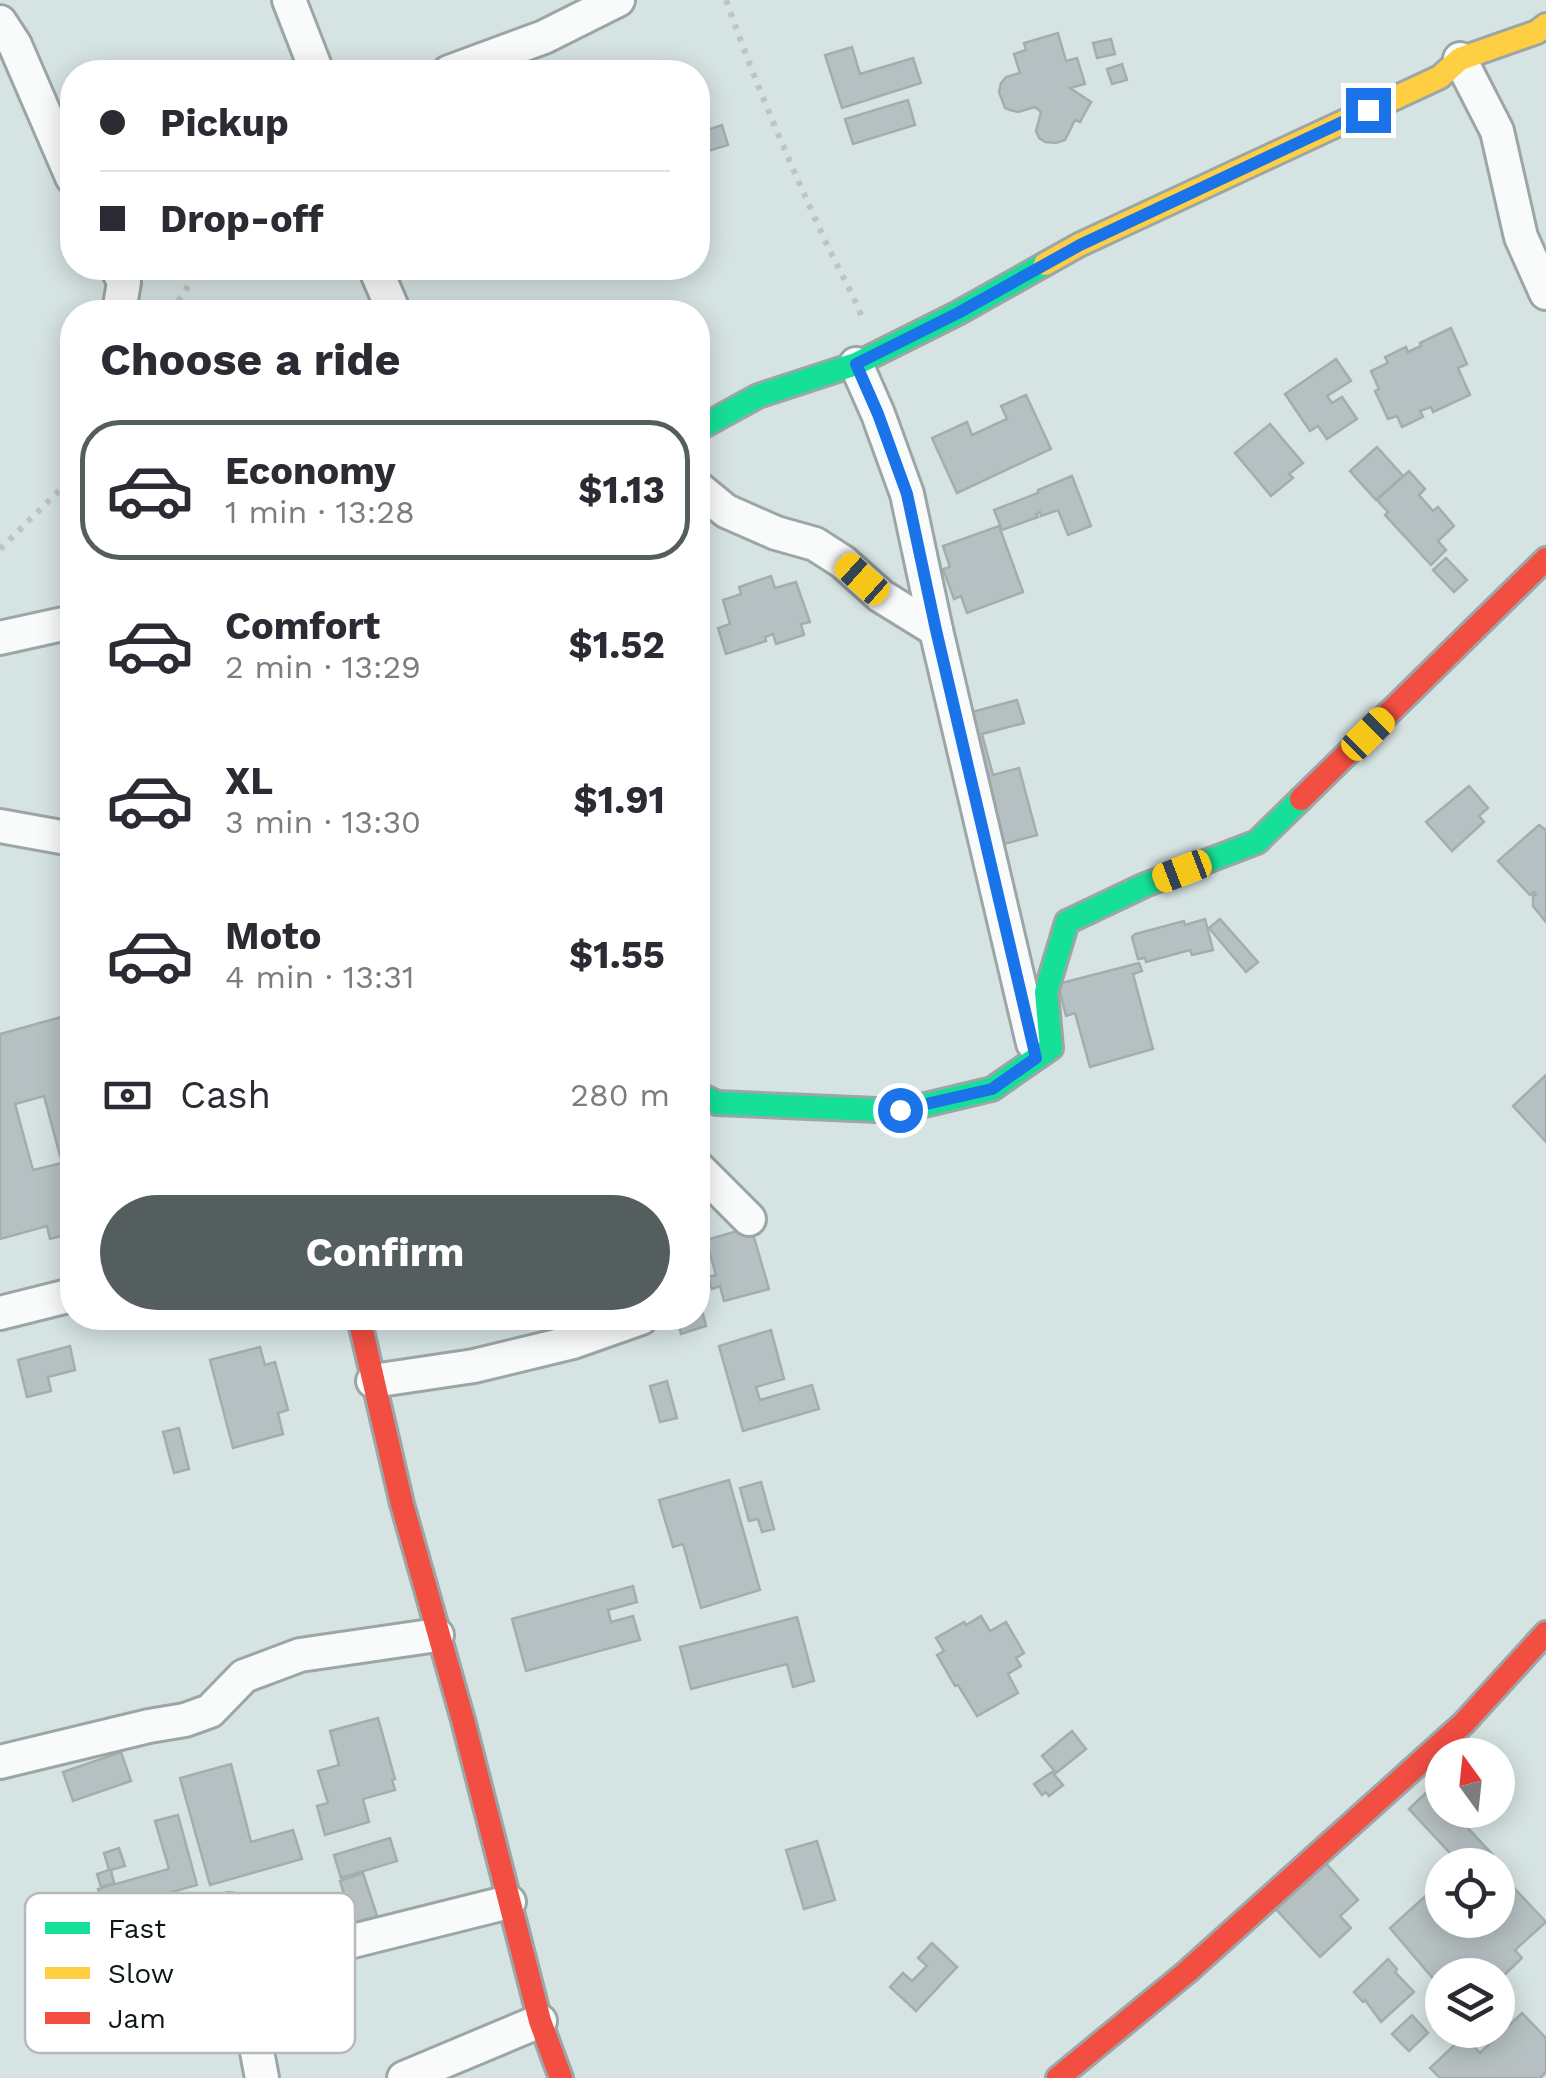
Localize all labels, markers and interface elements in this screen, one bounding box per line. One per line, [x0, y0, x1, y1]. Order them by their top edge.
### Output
route end [1346, 88, 1391, 133]
text: Pickup [160, 101, 289, 145]
text: Drop-off [160, 197, 324, 241]
text: Choose a ride [100, 333, 400, 386]
icon: car [105, 445, 195, 535]
text: Economy [225, 449, 396, 493]
text: $1.13 [578, 468, 665, 512]
text: 1 min · 13:28 [225, 493, 415, 531]
car [830, 548, 894, 610]
icon: car [105, 600, 195, 690]
text: Comfort [225, 604, 380, 648]
text: $1.52 [568, 623, 665, 667]
text: 2 min · 13:29 [225, 648, 421, 686]
car [1336, 702, 1400, 766]
icon: car [105, 755, 195, 845]
text: XL [225, 759, 273, 803]
text: $1.91 [573, 778, 665, 822]
text: 3 min · 13:30 [225, 803, 421, 841]
car [1149, 846, 1215, 896]
icon: car [105, 910, 195, 1000]
text: Moto [225, 914, 321, 958]
text: $1.55 [569, 933, 665, 977]
text: 4 min · 13:31 [225, 958, 414, 996]
icon: cash [100, 1068, 155, 1123]
text: Cash [180, 1073, 271, 1117]
text: 280 m [570, 1076, 670, 1114]
route start [878, 1088, 923, 1133]
button: Confirm [100, 1195, 670, 1310]
north arrow [1425, 1738, 1515, 1828]
map controls [1425, 1738, 1515, 2048]
button: locate [1425, 1848, 1515, 1938]
legend [25, 1893, 355, 2053]
text: Fast [108, 1912, 166, 1945]
text: Slow [108, 1957, 174, 1990]
button: layers [1425, 1958, 1515, 2048]
text: Jam [108, 2002, 166, 2035]

